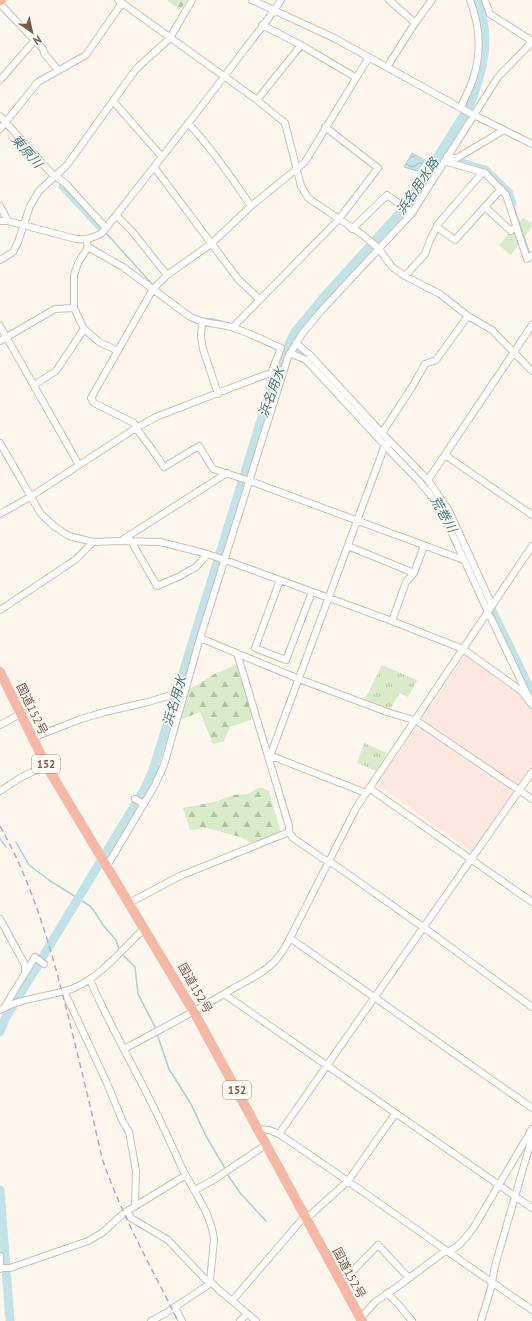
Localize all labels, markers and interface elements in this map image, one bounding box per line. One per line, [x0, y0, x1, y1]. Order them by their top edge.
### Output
north arrow [12, 12, 52, 52]
text: N [31, 32, 45, 48]
water label: 東原川 [7, 131, 47, 173]
water label: 浜名用水路 [392, 154, 443, 218]
water label: 浜名用水 [255, 363, 289, 420]
water label: 荒巻川 [426, 493, 462, 537]
water label: 浜名用水 [159, 672, 191, 729]
street label: 国道152号 [14, 680, 51, 737]
road number: 152 [32, 755, 60, 773]
street label: 国道152号 [175, 960, 216, 1016]
road number: 152 [223, 1081, 251, 1099]
street label: 国道152号 [330, 1245, 369, 1301]

